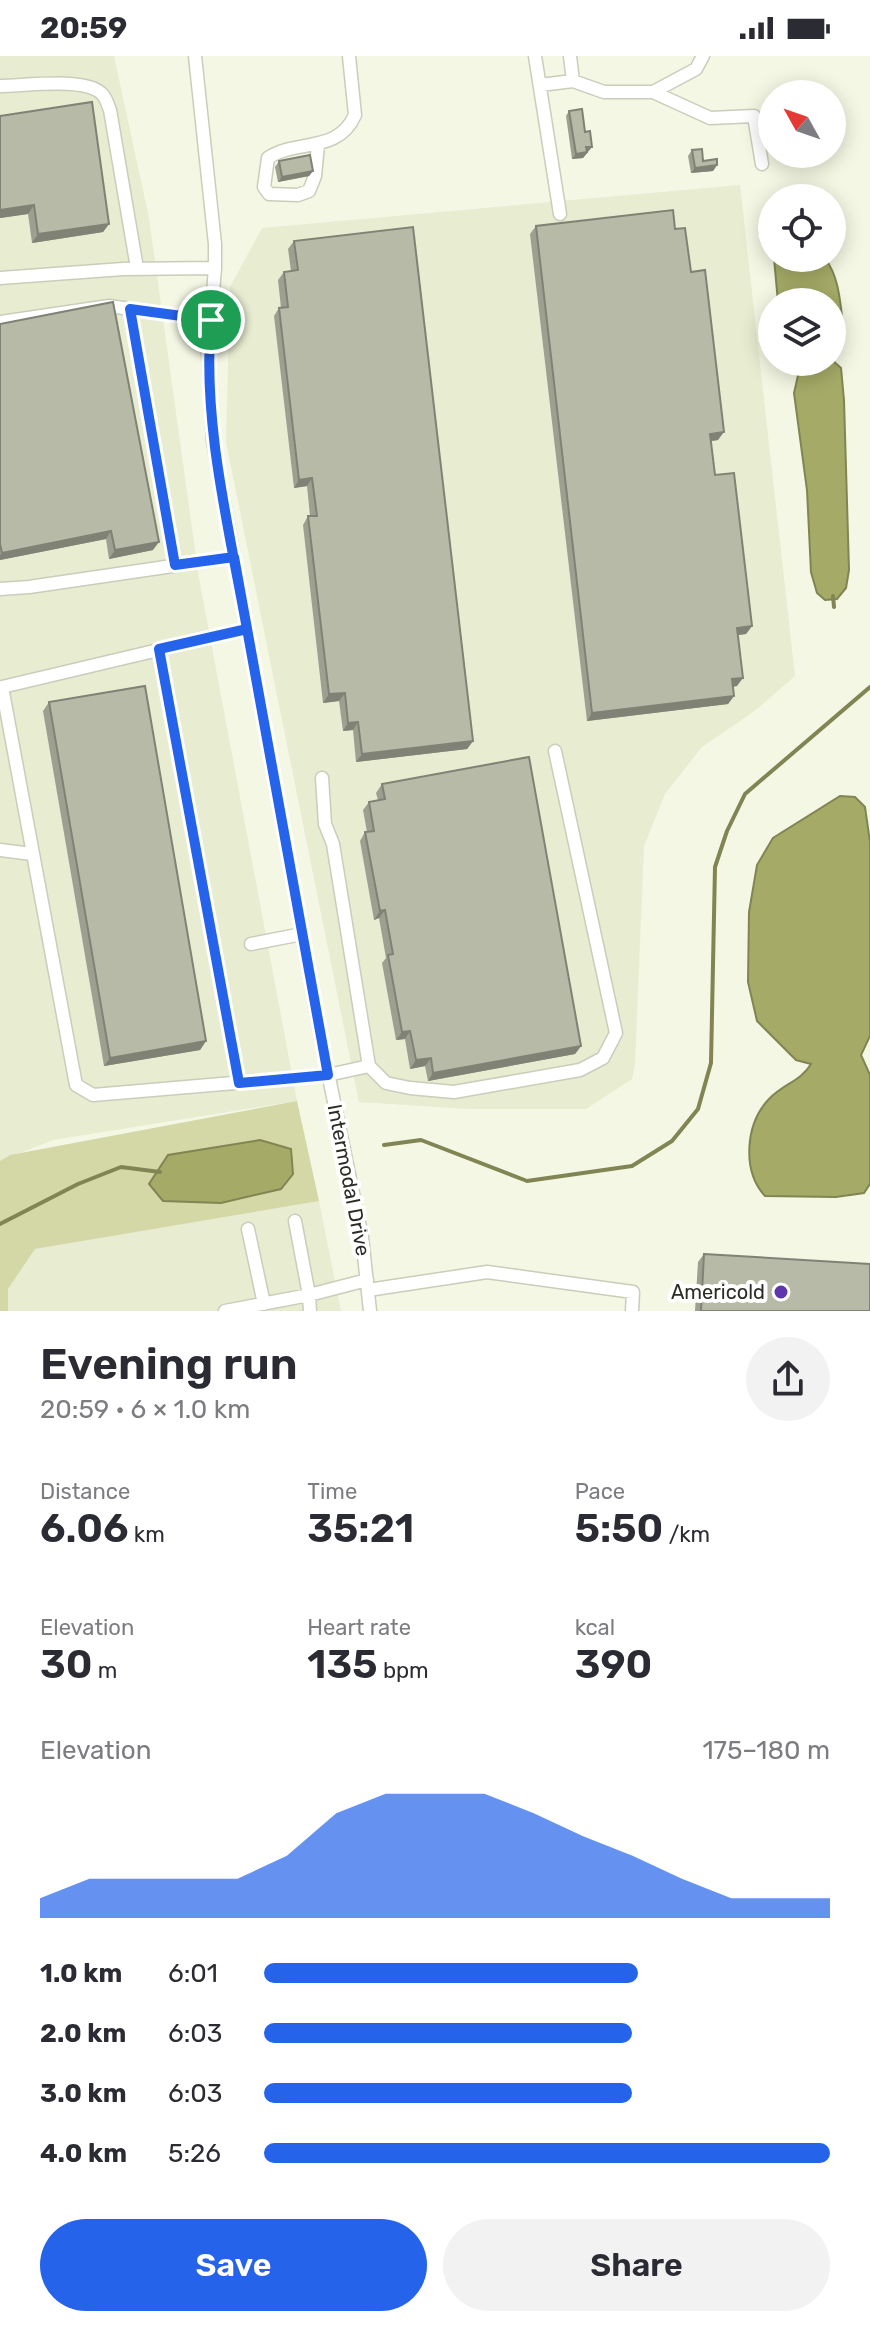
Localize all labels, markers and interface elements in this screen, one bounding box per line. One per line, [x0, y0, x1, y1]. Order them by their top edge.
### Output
text: 20:59 [40, 10, 127, 46]
north arrow [758, 80, 846, 168]
map controls [758, 80, 846, 376]
button: locate [758, 184, 846, 272]
pin [177, 286, 245, 354]
button: layers [758, 288, 846, 376]
icon: arrive [189, 298, 233, 342]
street label: Intermodal Drive [323, 1102, 375, 1258]
place label: Americold [671, 1280, 765, 1304]
marker: Americold [772, 1283, 790, 1301]
button: share [746, 1337, 830, 1421]
text: Evening run [40, 1338, 298, 1390]
text: 20:59 · 6 × 1.0 km [40, 1394, 250, 1425]
text: Distance [40, 1478, 130, 1505]
text: Time [307, 1478, 357, 1505]
text: Pace [575, 1478, 625, 1505]
text: 6.06 [40, 1505, 128, 1552]
text: 35:21 [307, 1505, 414, 1552]
text: 5:50 [575, 1505, 663, 1552]
text: km [128, 1521, 165, 1548]
text: /km [663, 1521, 710, 1548]
text: Elevation [40, 1614, 134, 1641]
text: Heart rate [307, 1614, 411, 1641]
text: kcal [575, 1614, 615, 1641]
text: 30 [40, 1641, 92, 1688]
text: 135 [307, 1641, 378, 1688]
text: 390 [575, 1641, 652, 1688]
text: m [92, 1657, 117, 1684]
text: bpm [378, 1657, 429, 1684]
text: Elevation [40, 1735, 151, 1766]
text: 175–180 m [702, 1735, 830, 1766]
text: 1.0 km [40, 1958, 122, 1989]
text: 6:01 [168, 1958, 218, 1989]
text: 2.0 km [40, 2018, 126, 2049]
text: 6:03 [168, 2018, 222, 2049]
text: 3.0 km [40, 2078, 127, 2109]
text: 6:03 [168, 2078, 222, 2109]
text: 4.0 km [40, 2138, 127, 2169]
text: 5:26 [168, 2138, 221, 2169]
button: Save [40, 2219, 427, 2311]
button: Share [443, 2219, 830, 2311]

